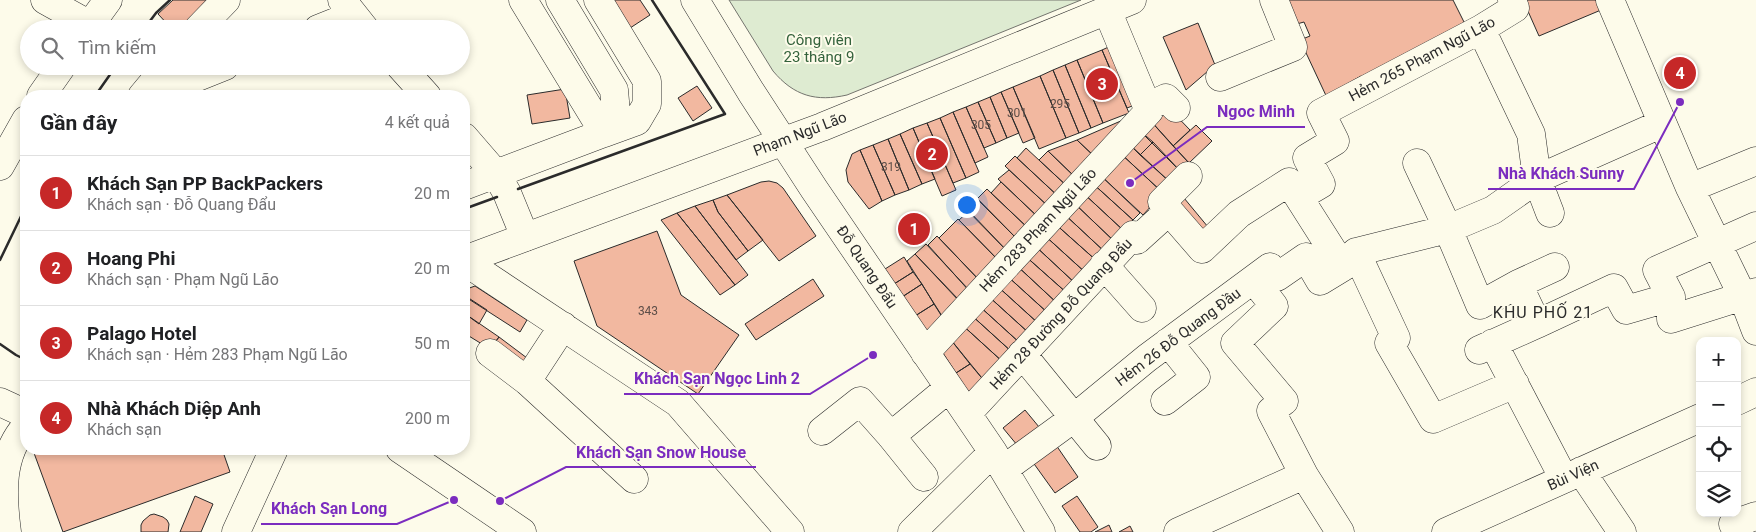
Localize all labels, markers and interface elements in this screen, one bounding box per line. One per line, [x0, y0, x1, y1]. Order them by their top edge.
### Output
street label: Hẻm 265 Phạm Ngũ Lão [1346, 13, 1498, 105]
search box [20, 20, 470, 75]
park label: Công viên 23 tháng 9 [784, 31, 854, 66]
icon: search [38, 34, 66, 62]
text: Tìm kiếm [78, 36, 156, 59]
pin: 4 [1664, 54, 1696, 92]
pin: 3 [1086, 65, 1118, 103]
callout: Ngoc Minh [1207, 96, 1305, 127]
house number: 295 [1050, 97, 1070, 111]
text: Ngoc Minh [1217, 102, 1295, 121]
house number: 301 [1007, 106, 1027, 120]
street label: Phạm Ngũ Lão [751, 108, 849, 160]
text: Gần đây [40, 111, 117, 135]
text: 4 kết quả [385, 113, 450, 132]
house number: 305 [971, 118, 991, 132]
pin: 2 [916, 135, 948, 173]
callout: Nhà Khách Sunny [1488, 158, 1634, 189]
house number: 319 [881, 160, 901, 174]
street label: Hẻm 283 Phạm Ngũ Lão [976, 164, 1100, 296]
text: Nhà Khách Sunny [1498, 164, 1625, 183]
text: Khách Sạn PP BackPackers [87, 172, 323, 195]
text: 1 [51, 184, 61, 203]
text: 20 m [414, 184, 450, 203]
your location [954, 192, 980, 218]
text: Khách sạn · Ðỗ Quang Ðẩu [87, 195, 276, 214]
pin: 1 [898, 210, 930, 248]
street label: Ðỗ Quang Ðẩu [833, 222, 901, 312]
street label: Hẻm 28 Đường Đỗ Quang Đẩu [986, 235, 1136, 393]
text: Hoang Phi [87, 247, 175, 270]
text: 2 [51, 259, 61, 278]
text: 20 m [414, 259, 450, 278]
text: Khách sạn · Phạm Ngũ Lão [87, 270, 279, 289]
street label: Hẻm 26 Ðỗ Quang Ðầu [1112, 284, 1244, 390]
district label: KHU PHỐ 21 [1493, 301, 1593, 322]
house number: 343 [638, 304, 658, 318]
text: Palago Hotel [87, 322, 197, 345]
text: 3 [51, 334, 61, 353]
text: 50 m [414, 334, 450, 353]
map controls [1696, 337, 1741, 517]
button: + [1696, 337, 1741, 382]
text: Khách sạn · Hẻm 283 Phạm Ngũ Lão [87, 345, 348, 364]
callout: Khách Sạn Ngọc Linh 2 [624, 363, 810, 394]
text: Khách Sạn Ngọc Linh 2 [634, 369, 800, 388]
button: − [1696, 382, 1741, 427]
text: Nhà Khách Diệp Anh [87, 397, 261, 420]
text: 4 [51, 409, 61, 428]
text: 200 m [405, 409, 450, 428]
text: Khách sạn [87, 420, 162, 439]
button: locate [1696, 427, 1741, 472]
callout: Khách Sạn Snow House [566, 436, 756, 467]
text: Khách Sạn Snow House [576, 443, 746, 462]
street label: Bùi Viện [1544, 456, 1602, 494]
button: layers [1696, 472, 1741, 517]
callout: Khách Sạn Long [261, 493, 397, 524]
text: Khách Sạn Long [271, 499, 387, 518]

